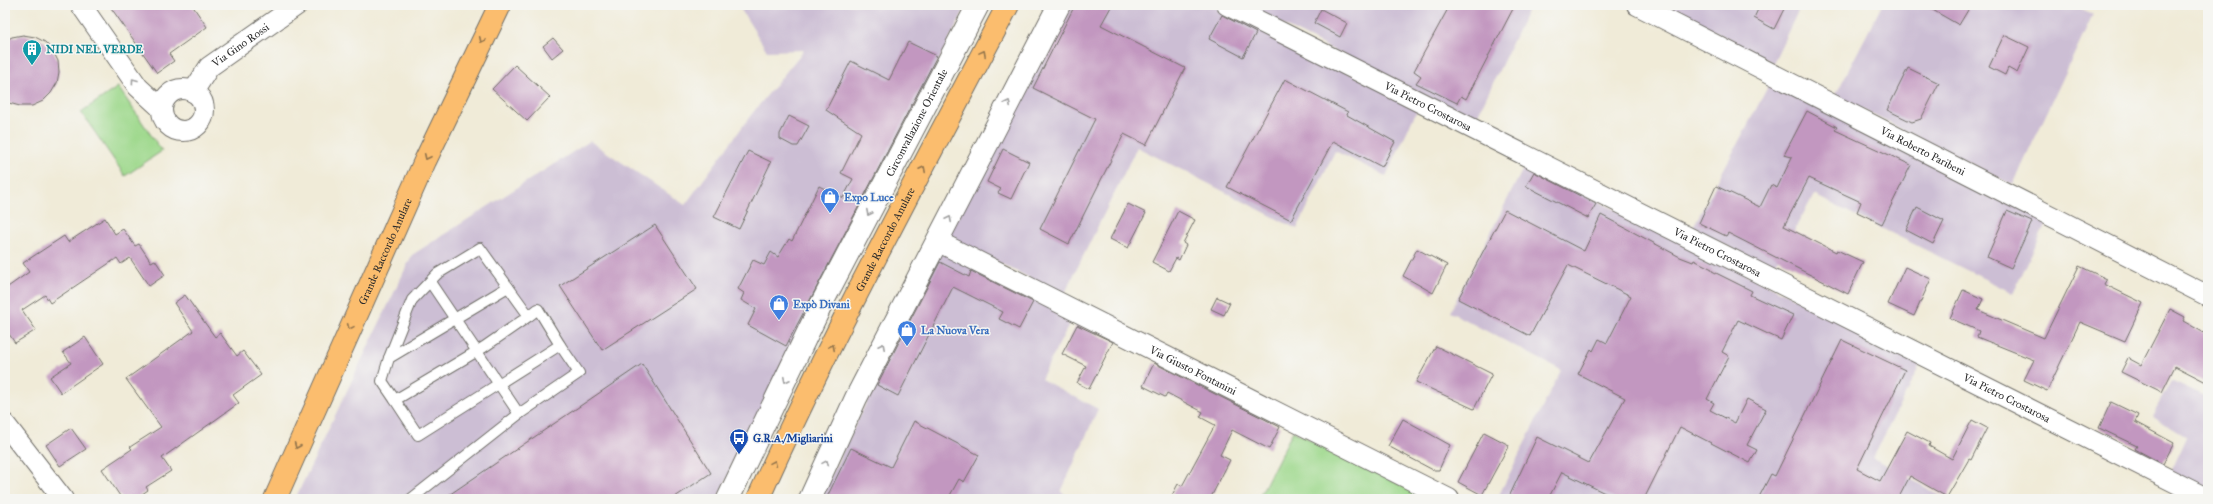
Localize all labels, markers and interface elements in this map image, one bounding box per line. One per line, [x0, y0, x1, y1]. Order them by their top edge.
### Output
street label: Via Gino Rossi [208, 20, 272, 70]
one-way arrow [479, 35, 487, 43]
building icon: NIDI NEL VERDE [21, 38, 43, 66]
place label: NIDI NEL VERDE [46, 43, 143, 56]
one-way arrow [978, 50, 986, 58]
street label: Circonvallazione Orientale [883, 66, 950, 179]
street label: Via Pietro Crostarosa [1381, 78, 1474, 134]
one-way arrow [132, 79, 139, 86]
one-way arrow [1004, 100, 1011, 107]
street label: Via Roberto Paribeni [1877, 123, 1968, 178]
one-way arrow [424, 153, 432, 161]
one-way arrow [918, 165, 925, 173]
street label: Grande Raccordo Anulare [853, 185, 918, 294]
shop icon: Expo Luce [819, 186, 841, 214]
place label: Expo Luce [844, 191, 894, 205]
street label: Grande Raccordo Anulare [356, 195, 414, 307]
one-way arrow [866, 209, 874, 216]
one-way arrow [944, 215, 952, 223]
street label: Via Pietro Crostarosa [1671, 224, 1763, 279]
shop icon: Expò Divani [768, 293, 790, 321]
place label: Expò Divani [793, 298, 851, 312]
shop icon: La Nuova Vera [896, 319, 918, 347]
one-way arrow [347, 323, 355, 330]
place label: La Nuova Vera [921, 324, 990, 337]
street label: Via Giusto Fontanini [1147, 342, 1239, 397]
one-way arrow [827, 343, 834, 351]
one-way arrow [878, 343, 885, 351]
street label: Via Pietro Crostarosa [1960, 370, 2053, 425]
one-way arrow [783, 375, 791, 383]
bus stop icon: G.R.A./Migliarini [728, 427, 750, 455]
place label: G.R.A./Migliarini [753, 432, 834, 445]
one-way arrow [294, 442, 302, 449]
one-way arrow [769, 460, 777, 468]
one-way arrow [821, 460, 829, 468]

